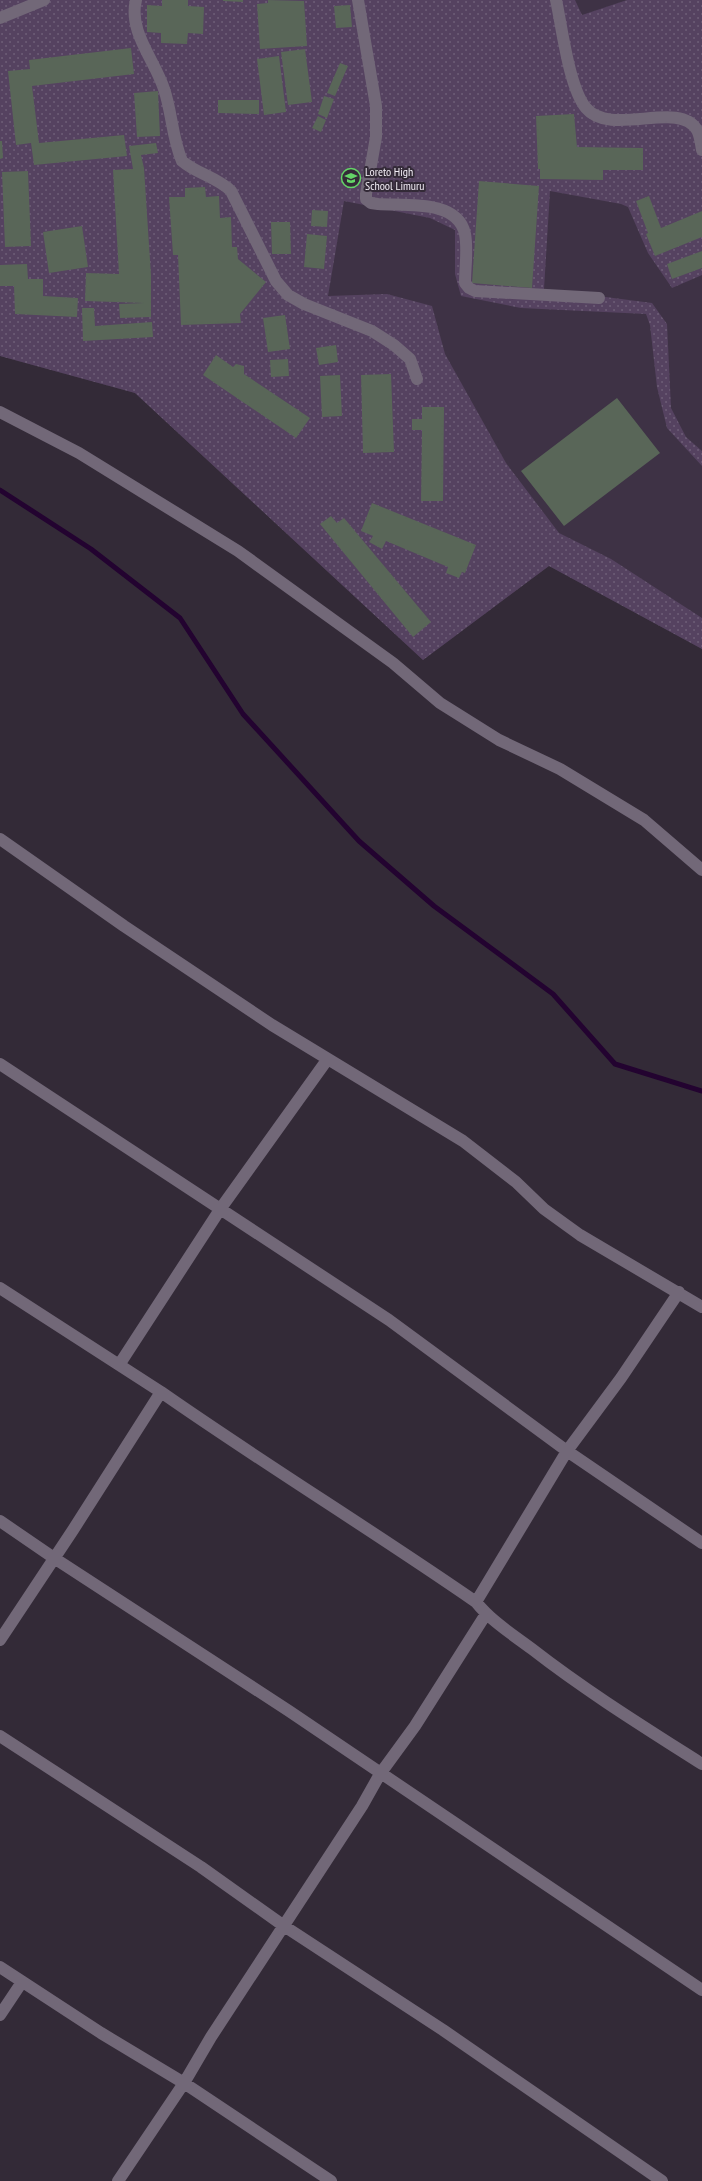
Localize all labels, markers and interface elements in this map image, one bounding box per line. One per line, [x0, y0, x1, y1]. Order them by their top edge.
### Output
place label: Loreto High School Limuru [365, 164, 425, 193]
school or university icon: Loreto High School Limuru [340, 167, 362, 189]

